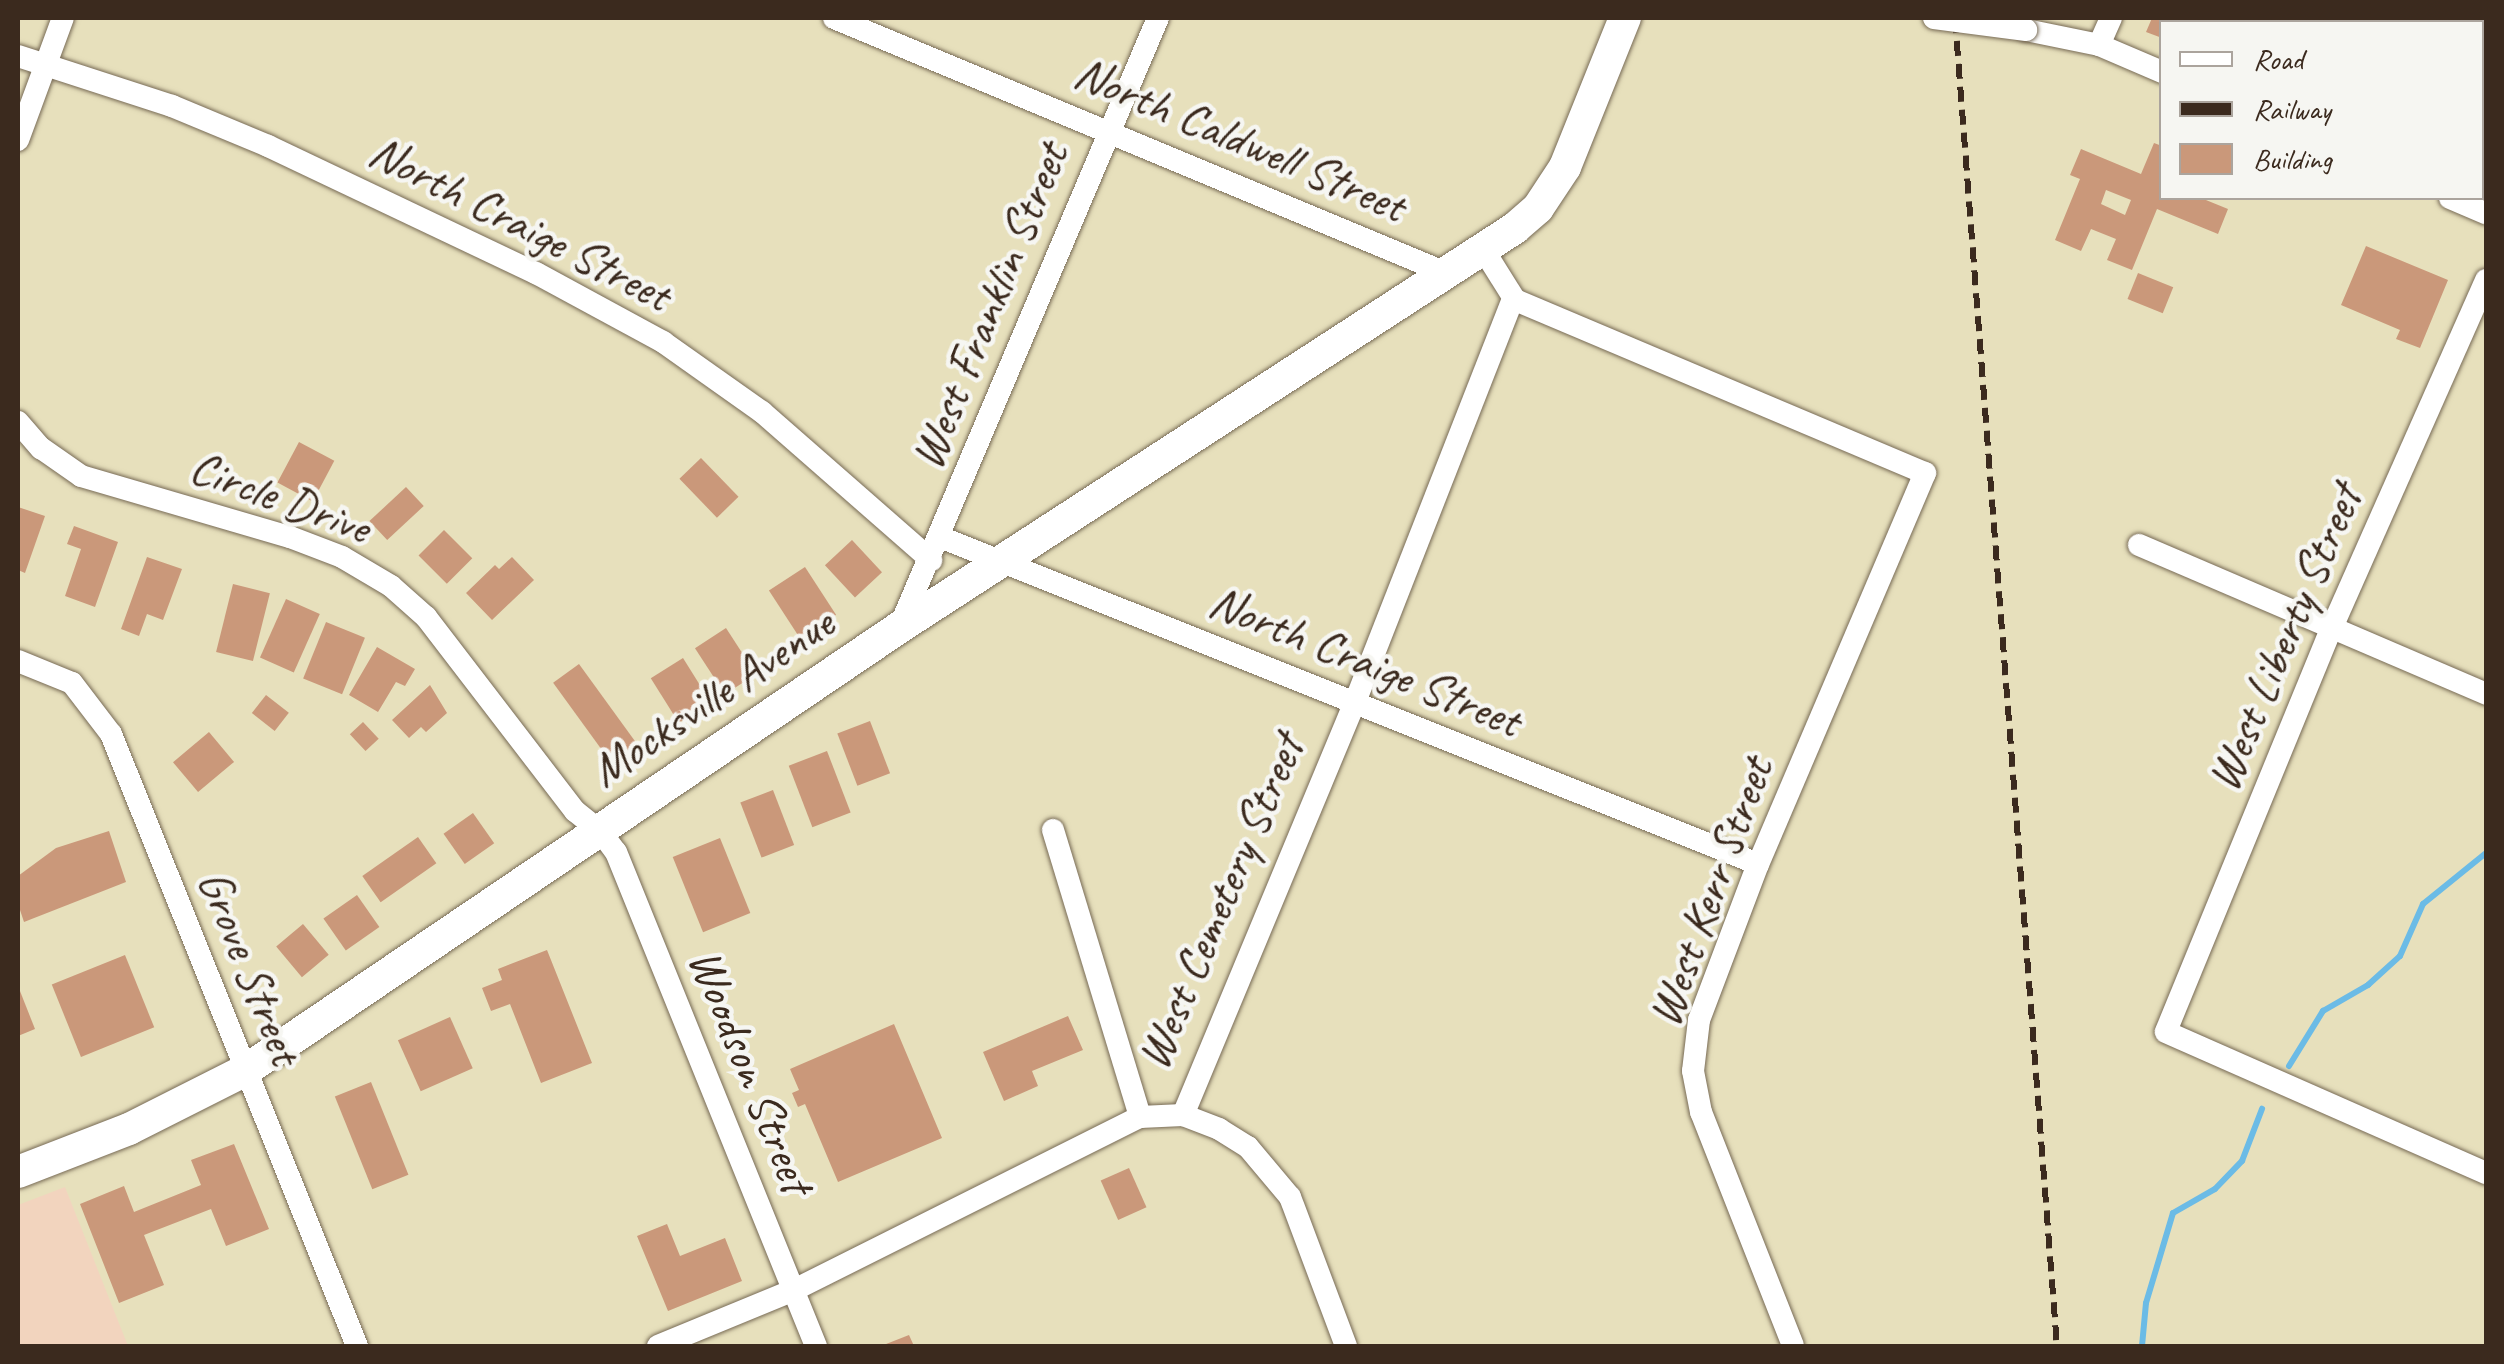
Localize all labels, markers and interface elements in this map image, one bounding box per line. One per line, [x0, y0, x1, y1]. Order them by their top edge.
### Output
legend [2159, 20, 2484, 200]
text: Road [2253, 40, 2303, 78]
street label: North Caldwell Street [1065, 43, 1415, 235]
text: Railway [2253, 90, 2331, 128]
street label: North Craige Street [360, 122, 680, 324]
street label: West Franklin Street [897, 134, 1081, 478]
text: Building [2253, 140, 2332, 178]
street label: Circle Drive [182, 438, 378, 556]
street label: West Liberty Street [2194, 476, 2374, 800]
street label: North Craige Street [1201, 572, 1529, 750]
street label: Mocksville Avenue [579, 595, 845, 799]
street label: West Cemetery Street [1124, 727, 1316, 1077]
street label: West Kerr Street [1635, 749, 1785, 1035]
street label: Grove Street [185, 861, 315, 1073]
street label: Woodson Street [676, 940, 826, 1202]

